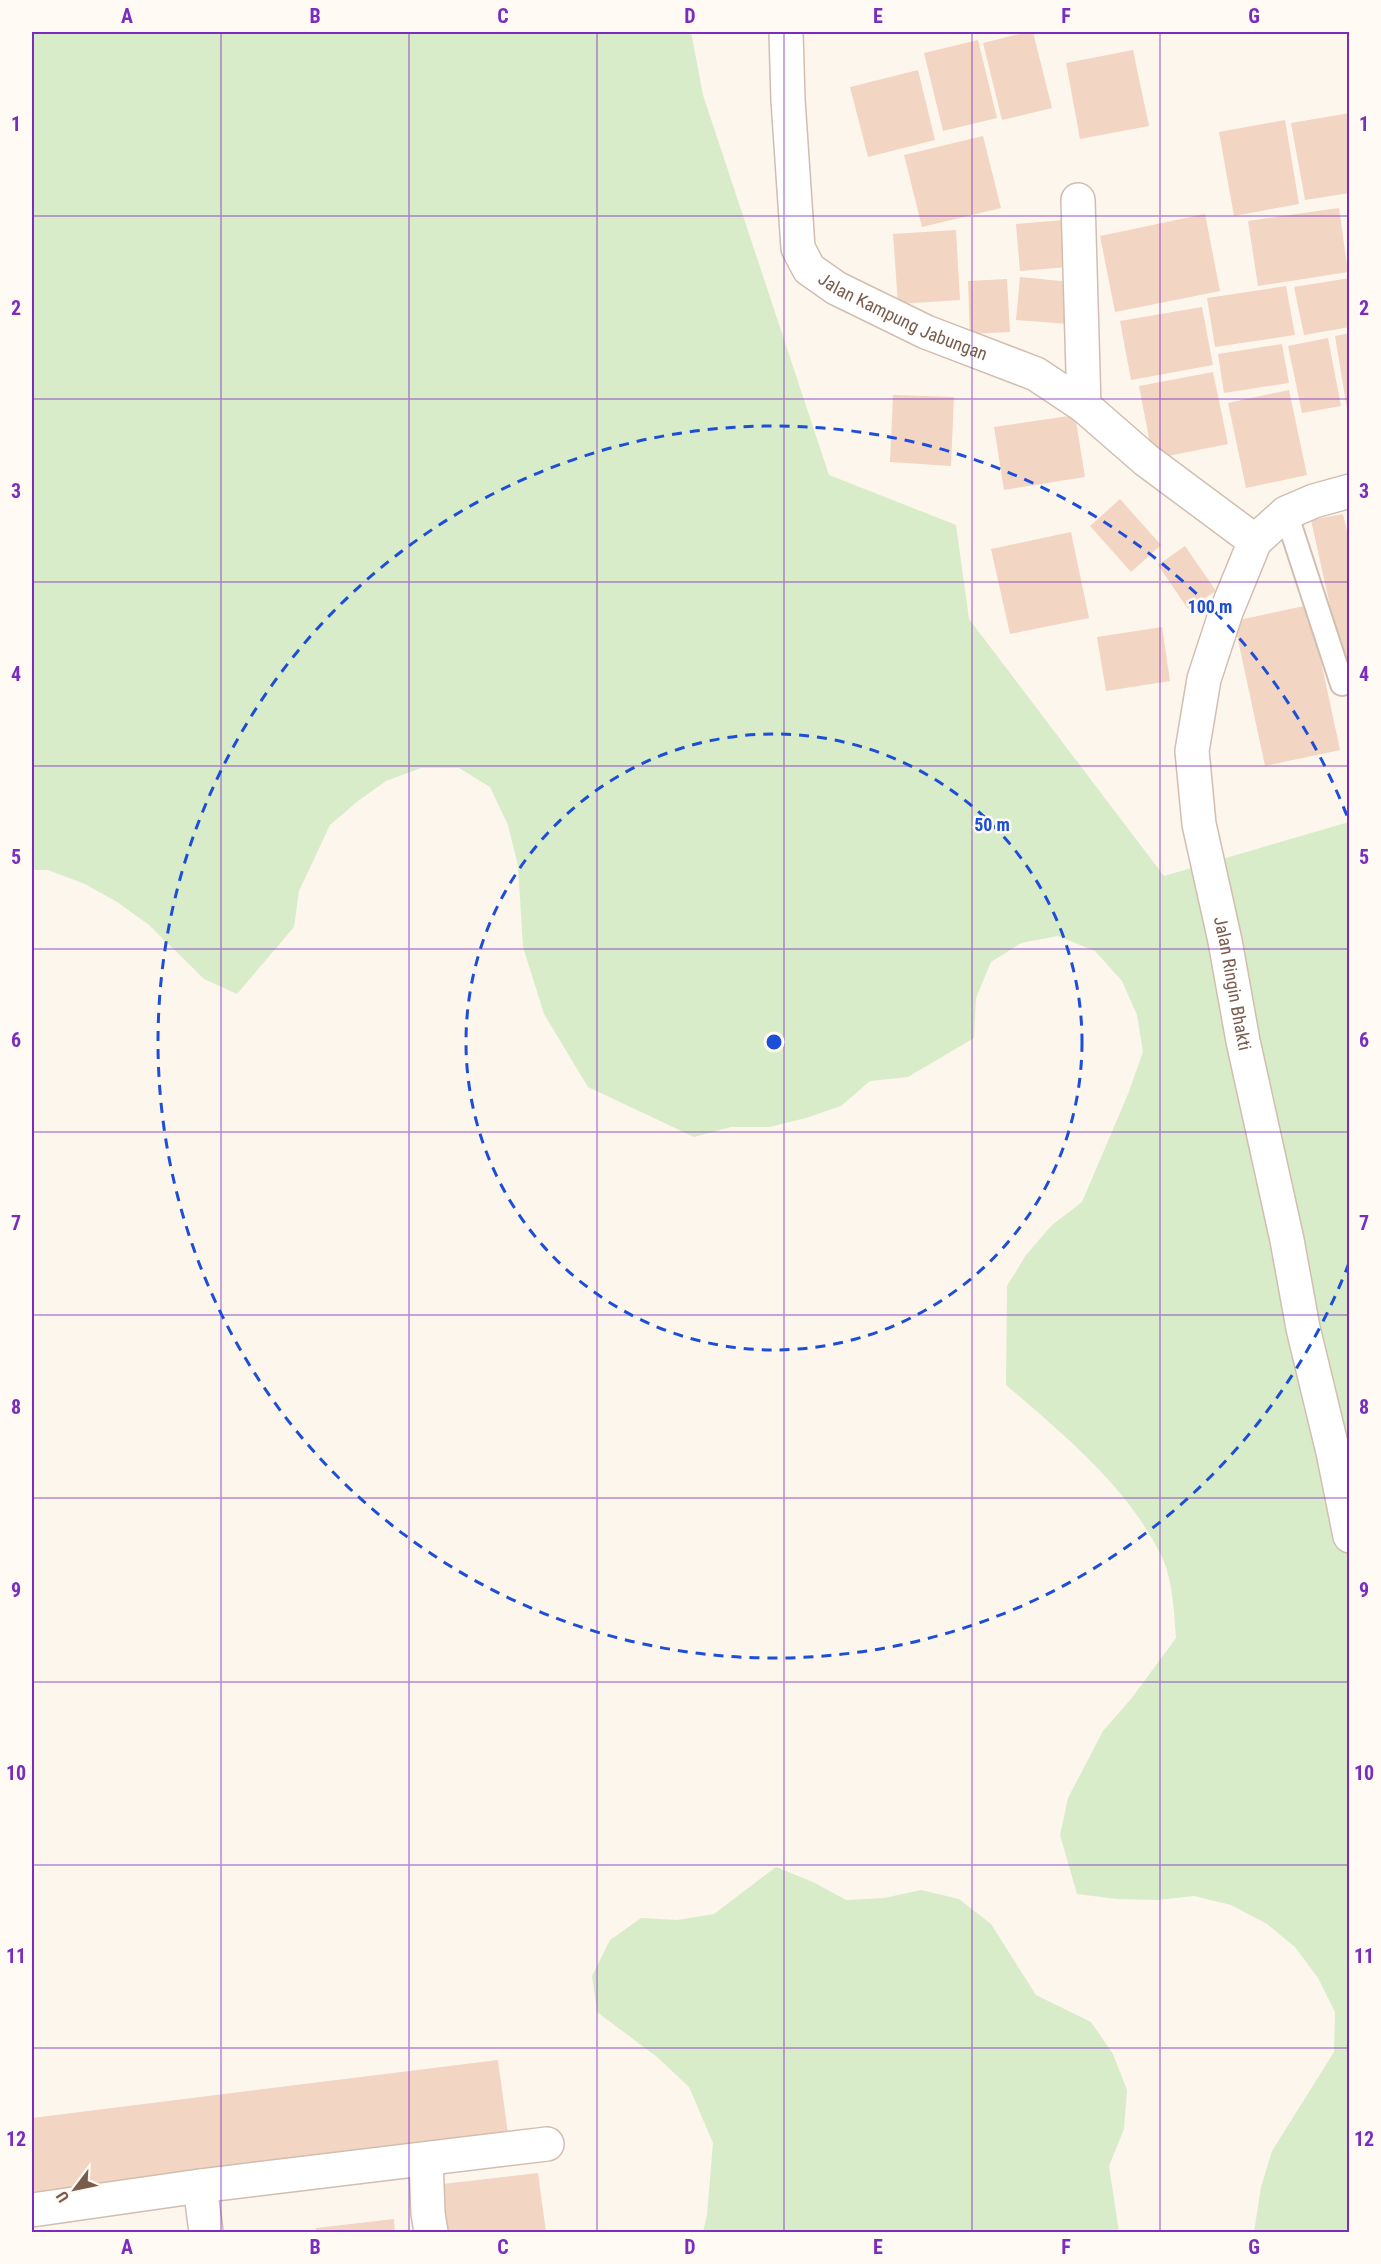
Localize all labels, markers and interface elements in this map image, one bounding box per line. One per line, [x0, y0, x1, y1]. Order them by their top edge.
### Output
text: A [121, 4, 133, 28]
text: B [309, 4, 321, 28]
text: C [497, 4, 509, 28]
text: D [684, 4, 696, 28]
text: E [873, 4, 883, 28]
text: F [1061, 4, 1071, 28]
text: G [1248, 4, 1260, 28]
text: 1 [11, 112, 21, 136]
text: 1 [1359, 112, 1369, 136]
street label: Jalan Kampung Jabungan [815, 268, 990, 364]
text: 2 [11, 296, 21, 320]
text: 2 [1359, 296, 1369, 320]
text: 3 [11, 479, 21, 503]
text: 3 [1359, 479, 1369, 503]
text: 100 m [1188, 596, 1232, 617]
text: 4 [11, 662, 21, 686]
text: 4 [1359, 662, 1369, 686]
text: 50 m [974, 814, 1010, 835]
text: 5 [11, 845, 21, 869]
text: 5 [1359, 845, 1369, 869]
street label: Jalan Ringin Bhakti [1210, 914, 1256, 1052]
text: 6 [11, 1028, 21, 1052]
text: 6 [1359, 1028, 1369, 1052]
centre of rings [764, 1032, 784, 1052]
text: 7 [11, 1211, 21, 1235]
text: 7 [1359, 1211, 1369, 1235]
text: 8 [11, 1395, 21, 1419]
text: 8 [1359, 1395, 1369, 1419]
text: 9 [11, 1578, 21, 1602]
text: 9 [1359, 1578, 1369, 1602]
text: 10 [6, 1761, 26, 1785]
text: 10 [1354, 1761, 1374, 1785]
text: 11 [6, 1944, 26, 1968]
text: 11 [1354, 1944, 1374, 1968]
text: 12 [6, 2127, 26, 2151]
text: 12 [1354, 2127, 1374, 2151]
north arrow [45, 2159, 105, 2219]
text: U [52, 2188, 73, 2206]
text: A [121, 2235, 133, 2259]
text: B [309, 2235, 321, 2259]
text: C [497, 2235, 509, 2259]
text: D [684, 2235, 696, 2259]
text: E [873, 2235, 883, 2259]
text: F [1061, 2235, 1071, 2259]
text: G [1248, 2235, 1260, 2259]

